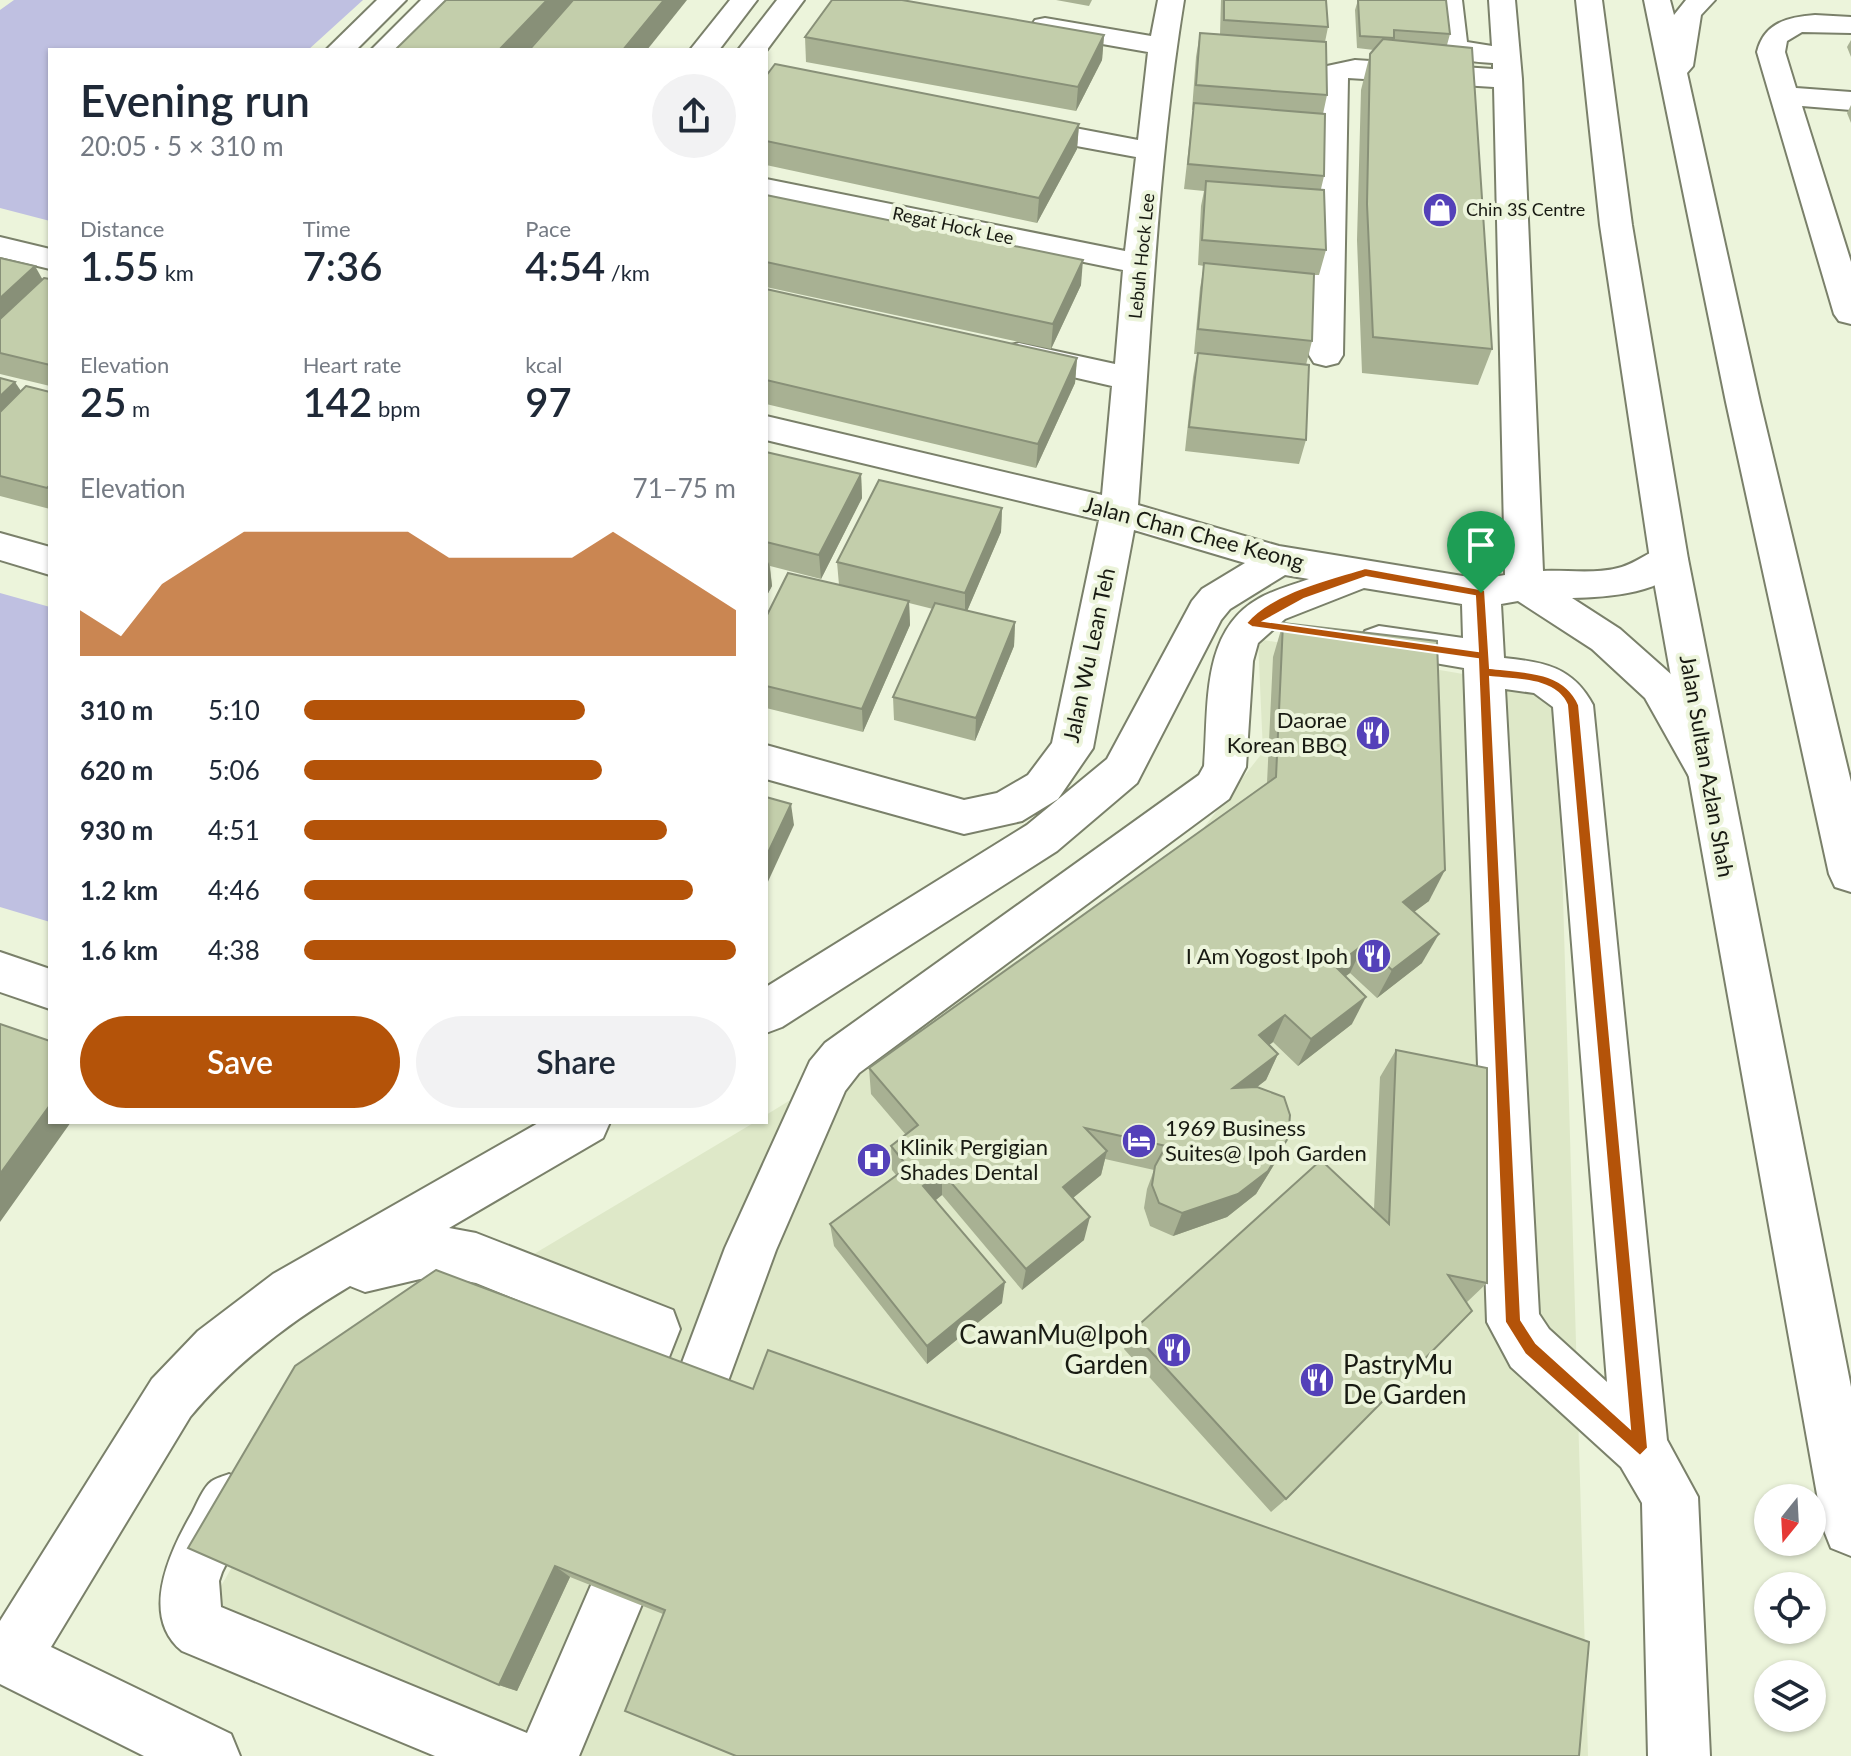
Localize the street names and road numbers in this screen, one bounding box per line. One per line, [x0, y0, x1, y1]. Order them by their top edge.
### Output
street label: Lebuh Hock Lee [1123, 192, 1159, 320]
street label: Regat Hock Lee [891, 201, 1016, 249]
street label: Jalan Chan Chee Keong [1081, 490, 1307, 575]
street label: Jalan Wu Lean Teh [1057, 565, 1120, 745]
street label: Jalan Sultan Azlan Shah [1675, 653, 1740, 879]

